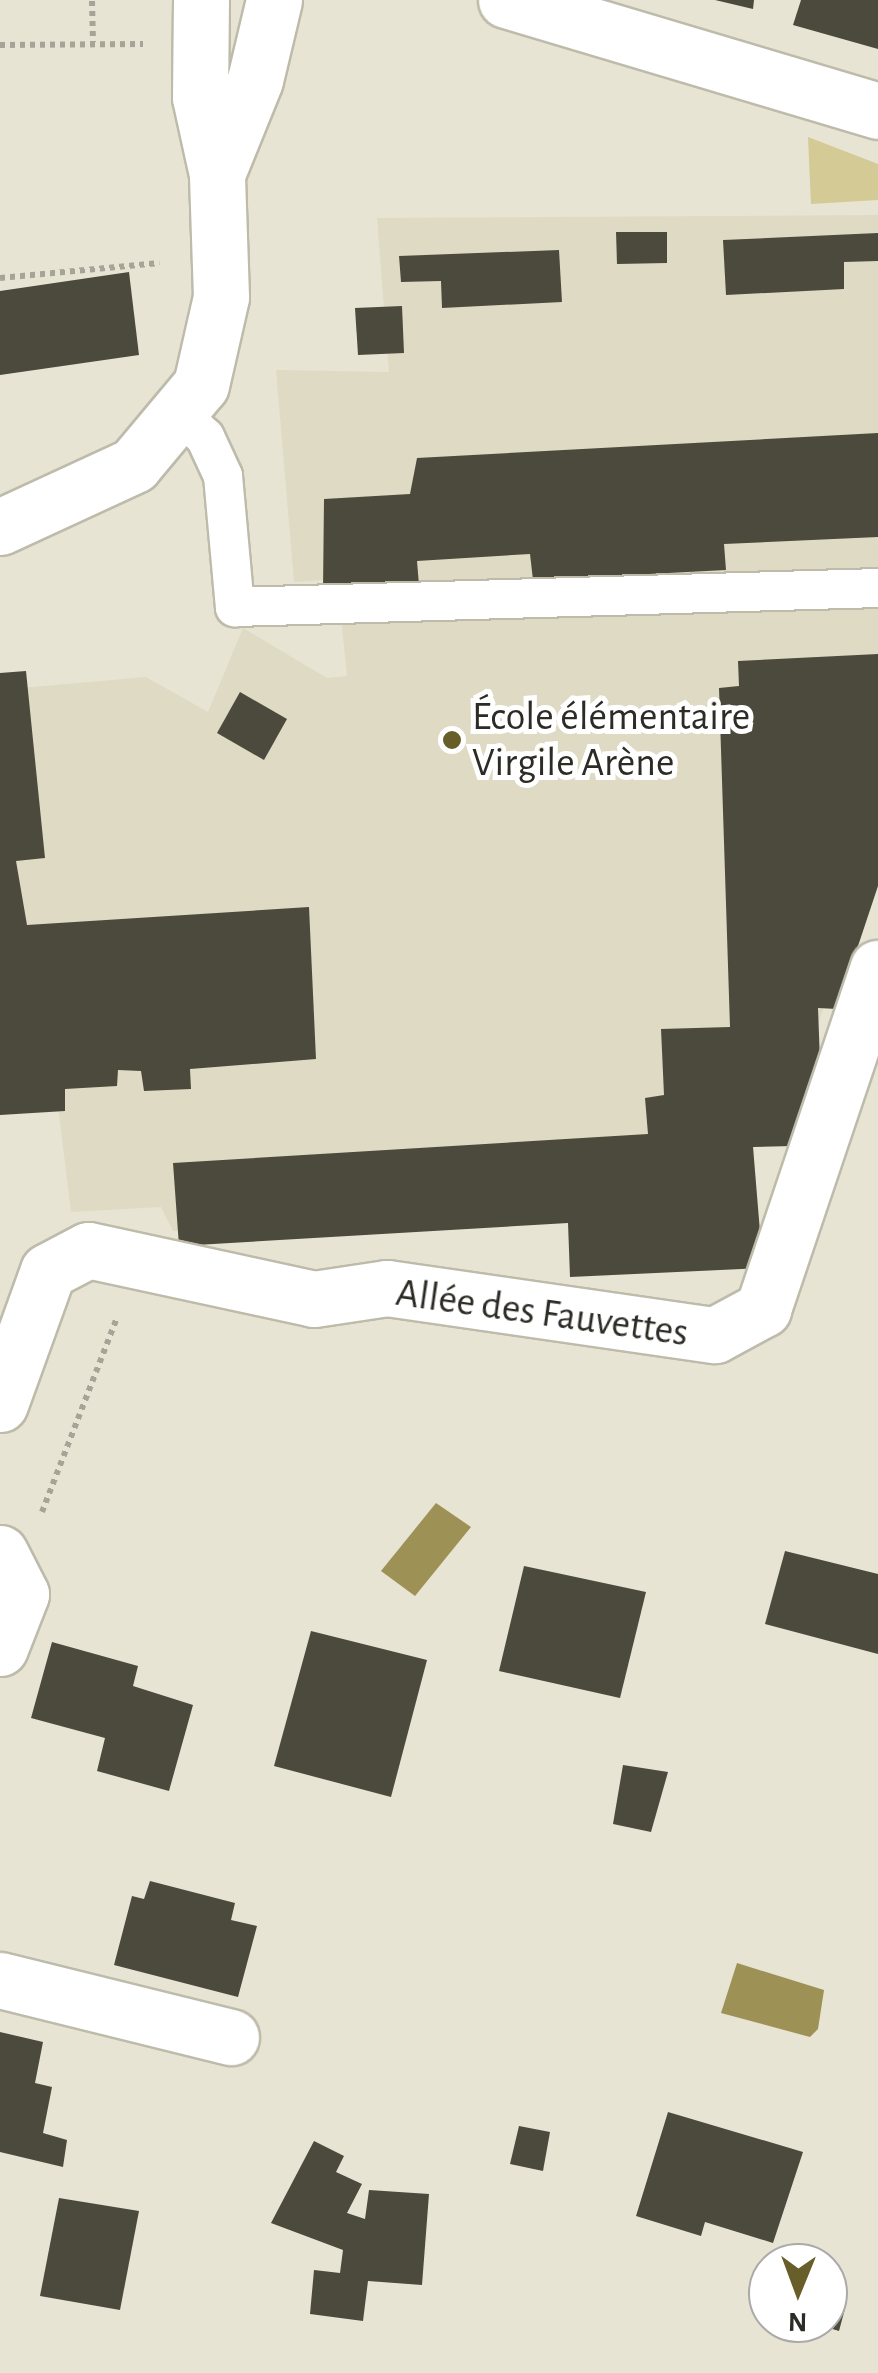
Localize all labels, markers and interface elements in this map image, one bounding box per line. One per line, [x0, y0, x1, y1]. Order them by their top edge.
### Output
place label: École élémentaire Virgile Arène [472, 693, 750, 787]
marker: École élémentaire Virgile Arène [441, 729, 463, 751]
street label: Allée des Fauvettes [393, 1269, 691, 1357]
north arrow [748, 2243, 848, 2343]
text: N [788, 2307, 807, 2335]

